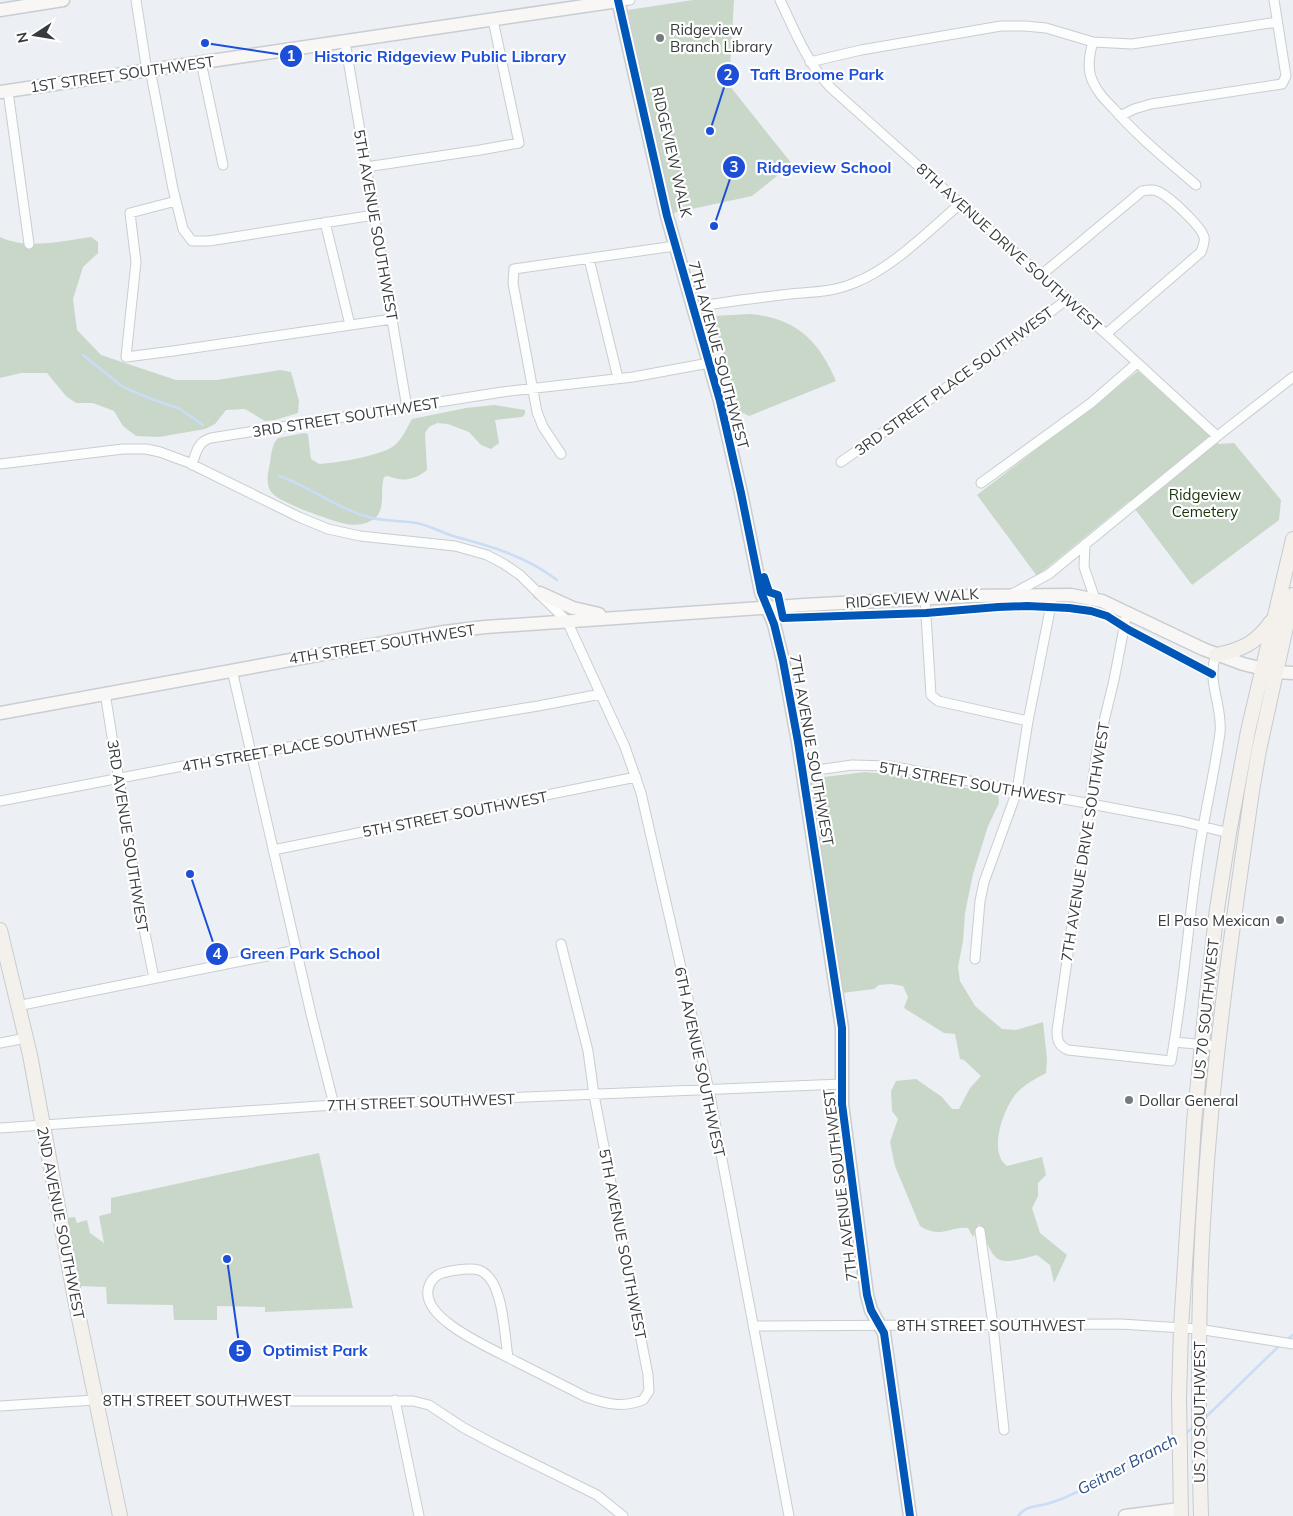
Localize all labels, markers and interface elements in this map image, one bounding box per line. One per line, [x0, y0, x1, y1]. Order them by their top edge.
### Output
north arrow [10, 10, 60, 60]
place label: Ridgeview Branch Library [670, 20, 773, 56]
text: N [12, 31, 32, 45]
marker: Ridgeview Branch Library [654, 32, 666, 44]
callout: Historic Ridgeview Public Library [279, 41, 576, 72]
text: 1 [286, 46, 296, 65]
text: Historic Ridgeview Public Library [314, 46, 566, 66]
street label: 1ST STREET SOUTHWEST [29, 52, 215, 96]
callout: Taft Broome Park [716, 59, 894, 90]
text: Taft Broome Park [750, 64, 885, 84]
text: 2 [723, 65, 733, 84]
street label: RIDGEVIEW WALK [648, 85, 696, 220]
street label: 5TH AVENUE SOUTHWEST [350, 128, 402, 322]
callout: Ridgeview School [721, 152, 902, 183]
text: 3 [729, 157, 739, 176]
text: Ridgeview School [756, 157, 892, 177]
street label: 8TH AVENUE DRIVE SOUTHWEST [913, 159, 1105, 335]
street label: 7TH AVENUE SOUTHWEST [685, 259, 753, 451]
street label: 3RD STREET PLACE SOUTHWEST [851, 303, 1057, 459]
street label: 3RD STREET SOUTHWEST [251, 393, 441, 441]
park label: Ridgeview Cemetery [1169, 485, 1241, 521]
street label: RIDGEVIEW WALK [845, 584, 980, 612]
street label: 4TH STREET SOUTHWEST [287, 620, 477, 668]
street label: 7TH AVENUE SOUTHWEST [786, 653, 838, 847]
street label: 4TH STREET PLACE SOUTHWEST [180, 716, 420, 776]
street label: 7TH AVENUE DRIVE SOUTHWEST [1057, 721, 1113, 963]
street label: 3RD AVENUE SOUTHWEST [103, 738, 153, 934]
street label: 5TH STREET SOUTHWEST [878, 757, 1066, 809]
street label: 5TH STREET SOUTHWEST [361, 787, 549, 841]
place label: El Paso Mexican [1158, 911, 1270, 930]
marker: El Paso Mexican [1274, 914, 1286, 926]
street label: US 70 SOUTHWEST [1189, 937, 1223, 1081]
callout: Green Park School [204, 938, 390, 969]
text: Green Park School [240, 943, 380, 963]
text: 4 [212, 944, 222, 963]
street label: 6TH AVENUE SOUTHWEST [671, 965, 729, 1159]
street label: 7TH AVENUE SOUTHWEST [819, 1088, 861, 1282]
street label: 7TH STREET SOUTHWEST [327, 1089, 515, 1115]
place label: Dollar General [1139, 1091, 1238, 1110]
marker: Dollar General [1123, 1094, 1135, 1106]
street label: 2ND AVENUE SOUTHWEST [33, 1125, 89, 1321]
street label: 5TH AVENUE SOUTHWEST [595, 1147, 651, 1341]
street label: 8TH STREET SOUTHWEST [897, 1316, 1085, 1335]
callout: Optimist Park [227, 1335, 377, 1366]
text: Optimist Park [263, 1340, 369, 1360]
text: 5 [235, 1341, 245, 1360]
street label: US 70 SOUTHWEST [1190, 1341, 1209, 1483]
street label: 8TH STREET SOUTHWEST [103, 1391, 291, 1410]
water label: Geitner Branch [1073, 1429, 1181, 1499]

